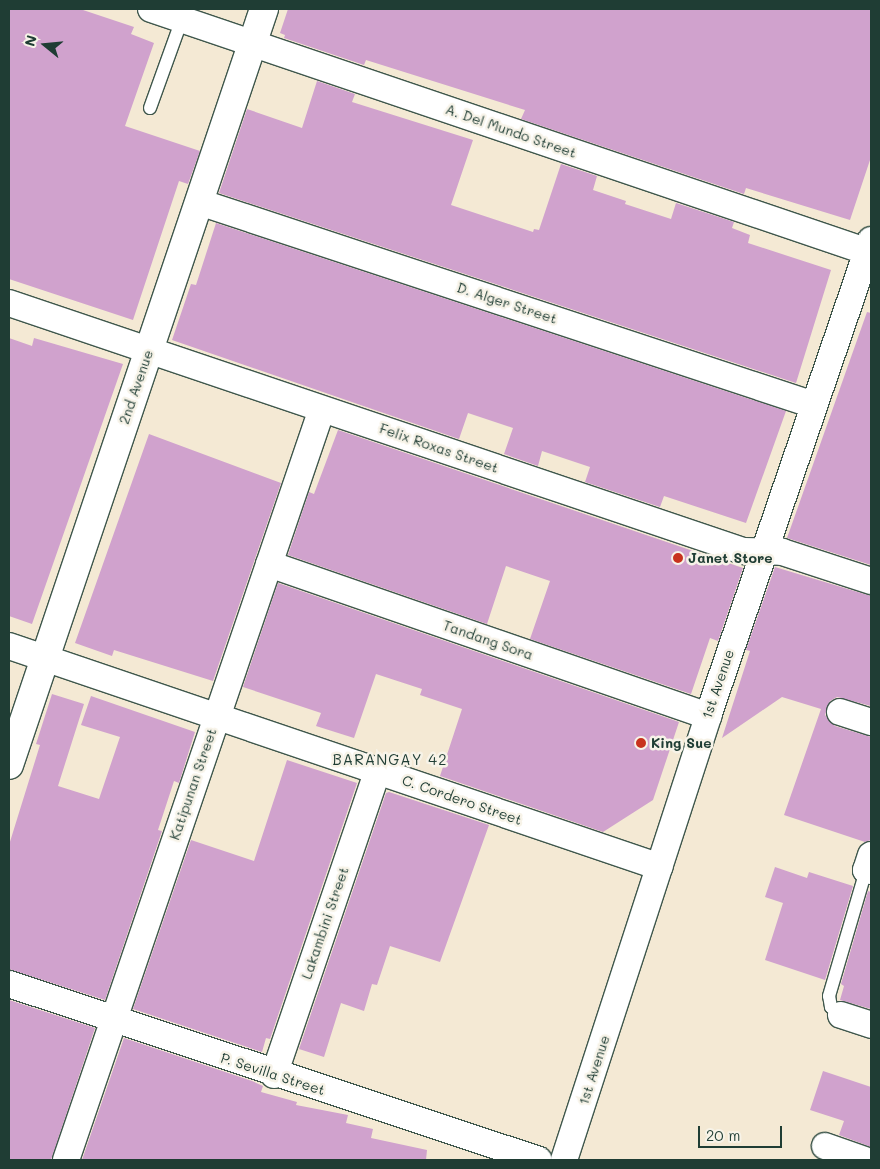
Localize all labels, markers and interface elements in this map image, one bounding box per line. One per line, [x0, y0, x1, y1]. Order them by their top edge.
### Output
north arrow [20, 20, 70, 70]
text: N [20, 33, 41, 48]
street label: A. Del Mundo Street [443, 101, 579, 161]
street label: D. Alger Street [455, 279, 559, 327]
street label: 2nd Avenue [115, 348, 157, 426]
street label: Felix Roxas Street [377, 420, 501, 476]
place label: Janet Store [688, 550, 773, 566]
marker: Janet Store [672, 552, 684, 564]
street label: Tandang Sora [441, 617, 535, 663]
street label: 1st Avenue [698, 647, 738, 721]
street label: Katipunan Street [166, 726, 220, 842]
place label: King Sue [651, 735, 711, 751]
marker: King Sue [635, 737, 647, 749]
district label: BARANGAY 42 [331, 751, 449, 769]
street label: C. Cordero Street [400, 772, 524, 828]
street label: Lakambini Street [298, 865, 352, 981]
street label: 1st Avenue [575, 1033, 613, 1107]
street label: P. Sevilla Street [219, 1049, 327, 1099]
scale bar [700, 1116, 784, 1148]
text: 20 m [706, 1125, 740, 1145]

